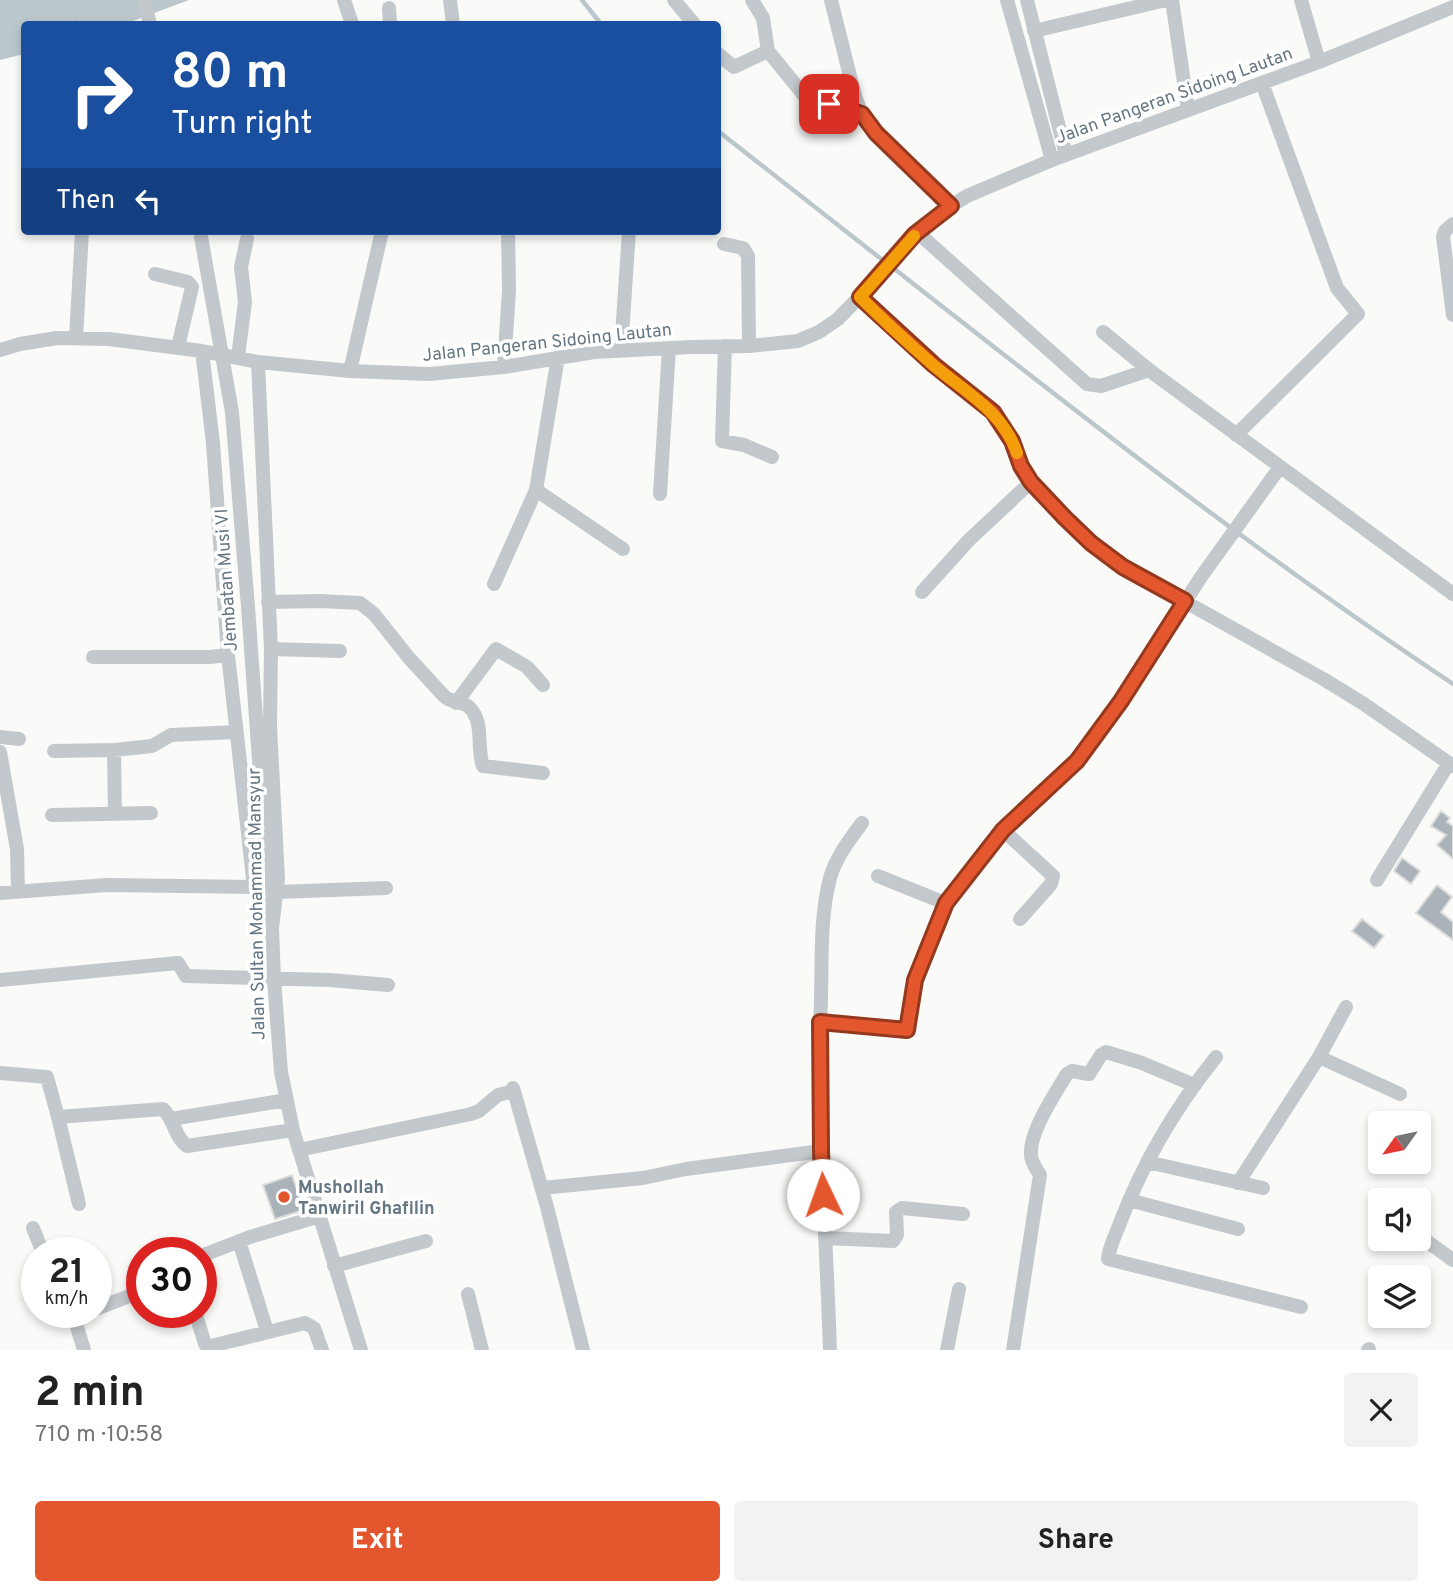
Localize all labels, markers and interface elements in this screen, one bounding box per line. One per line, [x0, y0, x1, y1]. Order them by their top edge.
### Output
street label: Jalan Pangeran Sidoing Lautan [1053, 43, 1296, 150]
text: 80 m [171, 44, 288, 106]
icon: right [56, 49, 147, 140]
pin [799, 74, 859, 134]
icon: arrive [810, 85, 848, 123]
text: Turn right [171, 105, 313, 145]
icon: left [129, 182, 167, 220]
text: Then [56, 185, 115, 218]
street label: Jalan Pangeran Sidoing Lautan [421, 319, 673, 368]
street label: Jembatan Musi VI [211, 508, 244, 652]
street label: Jalan Sultan Mohammad Mansyur [244, 768, 271, 1040]
north arrow [1368, 1111, 1432, 1174]
map controls [1368, 1111, 1431, 1328]
position arrow [786, 1158, 860, 1232]
place label: Mushollah Tanwiril Ghafilin [298, 1177, 435, 1221]
button: sound [1368, 1188, 1431, 1251]
marker: Mushollah Tanwiril Ghafilin [276, 1189, 292, 1205]
speed limit sign: 30 [126, 1237, 217, 1328]
text: 21 [49, 1251, 84, 1295]
button: layers [1368, 1265, 1431, 1328]
text: km/h [45, 1288, 88, 1311]
text: 2 min [35, 1368, 145, 1421]
button: close [1344, 1373, 1418, 1447]
text: 710 m · 10:58 [35, 1421, 163, 1450]
button: Exit [35, 1501, 720, 1581]
button: Share [734, 1501, 1418, 1581]

